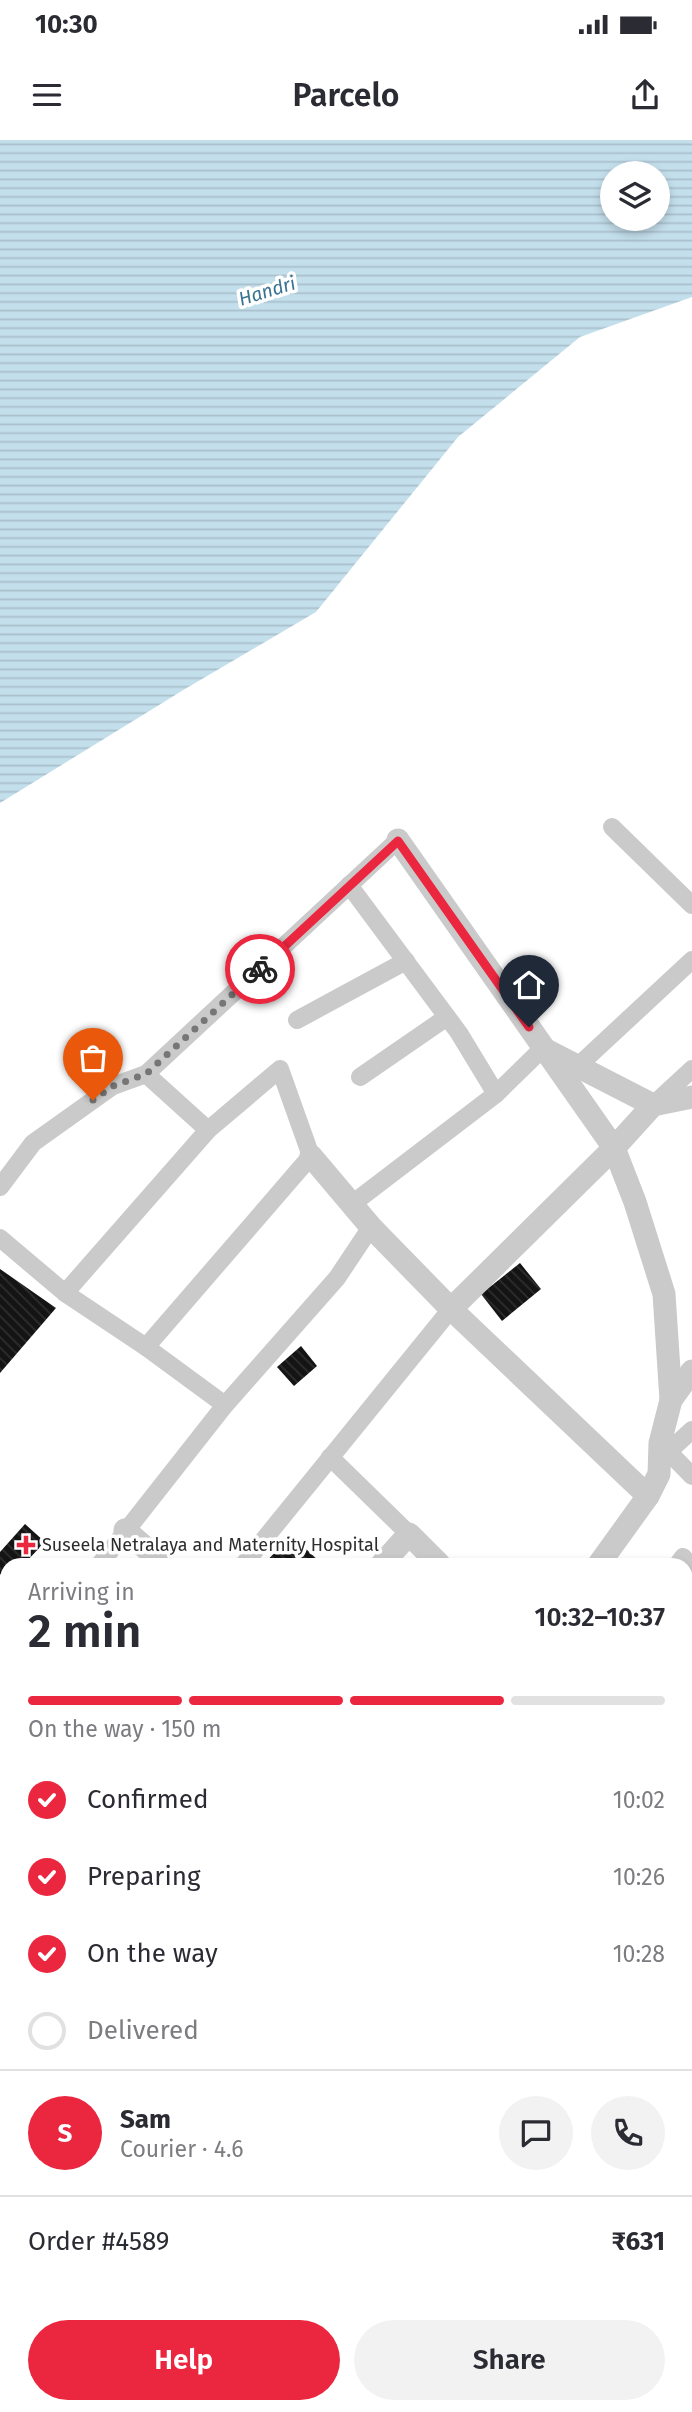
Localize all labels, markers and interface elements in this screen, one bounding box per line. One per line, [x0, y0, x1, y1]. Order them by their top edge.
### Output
text: 10:30 [35, 9, 98, 40]
icon: menu [28, 76, 66, 114]
text: Parcelo [293, 76, 399, 114]
icon: share [626, 76, 664, 114]
map controls [600, 161, 670, 231]
button: layers [600, 161, 670, 231]
water label: Handri [236, 271, 299, 311]
courier [225, 934, 295, 1004]
icon: bike [241, 950, 279, 988]
pin [499, 955, 559, 1027]
icon: home [510, 966, 548, 1004]
pin [63, 1028, 123, 1100]
icon: bag [74, 1039, 112, 1077]
place label: Suseela Netralaya and Maternity Hospital [42, 1534, 379, 1556]
marker: Suseela Netralaya and Maternity Hospital [16, 1535, 36, 1555]
text: Arriving in [28, 1578, 135, 1606]
text: 10:32–10:37 [535, 1602, 665, 1633]
text: 2 min [28, 1604, 141, 1659]
text: On the way · 150 m [28, 1715, 221, 1743]
icon: check [28, 1781, 66, 1819]
text: Confirmed [87, 1784, 208, 1815]
text: 10:02 [613, 1786, 665, 1814]
icon: check [28, 1858, 66, 1896]
text: Preparing [87, 1861, 200, 1892]
text: 10:26 [613, 1863, 665, 1891]
icon: check [28, 1935, 66, 1973]
text: On the way [87, 1938, 218, 1969]
text: 10:28 [613, 1940, 665, 1968]
text: Delivered [87, 2015, 199, 2046]
button: chat [499, 2096, 573, 2170]
button: phone [591, 2096, 665, 2170]
text: Sam [120, 2104, 171, 2135]
text: S [58, 2118, 72, 2149]
text: Courier · 4.6 [120, 2135, 244, 2163]
text: Order #4589 [28, 2226, 170, 2257]
text: ₹631 [611, 2226, 665, 2257]
button: Help [28, 2320, 340, 2400]
button: Share [354, 2320, 665, 2400]

